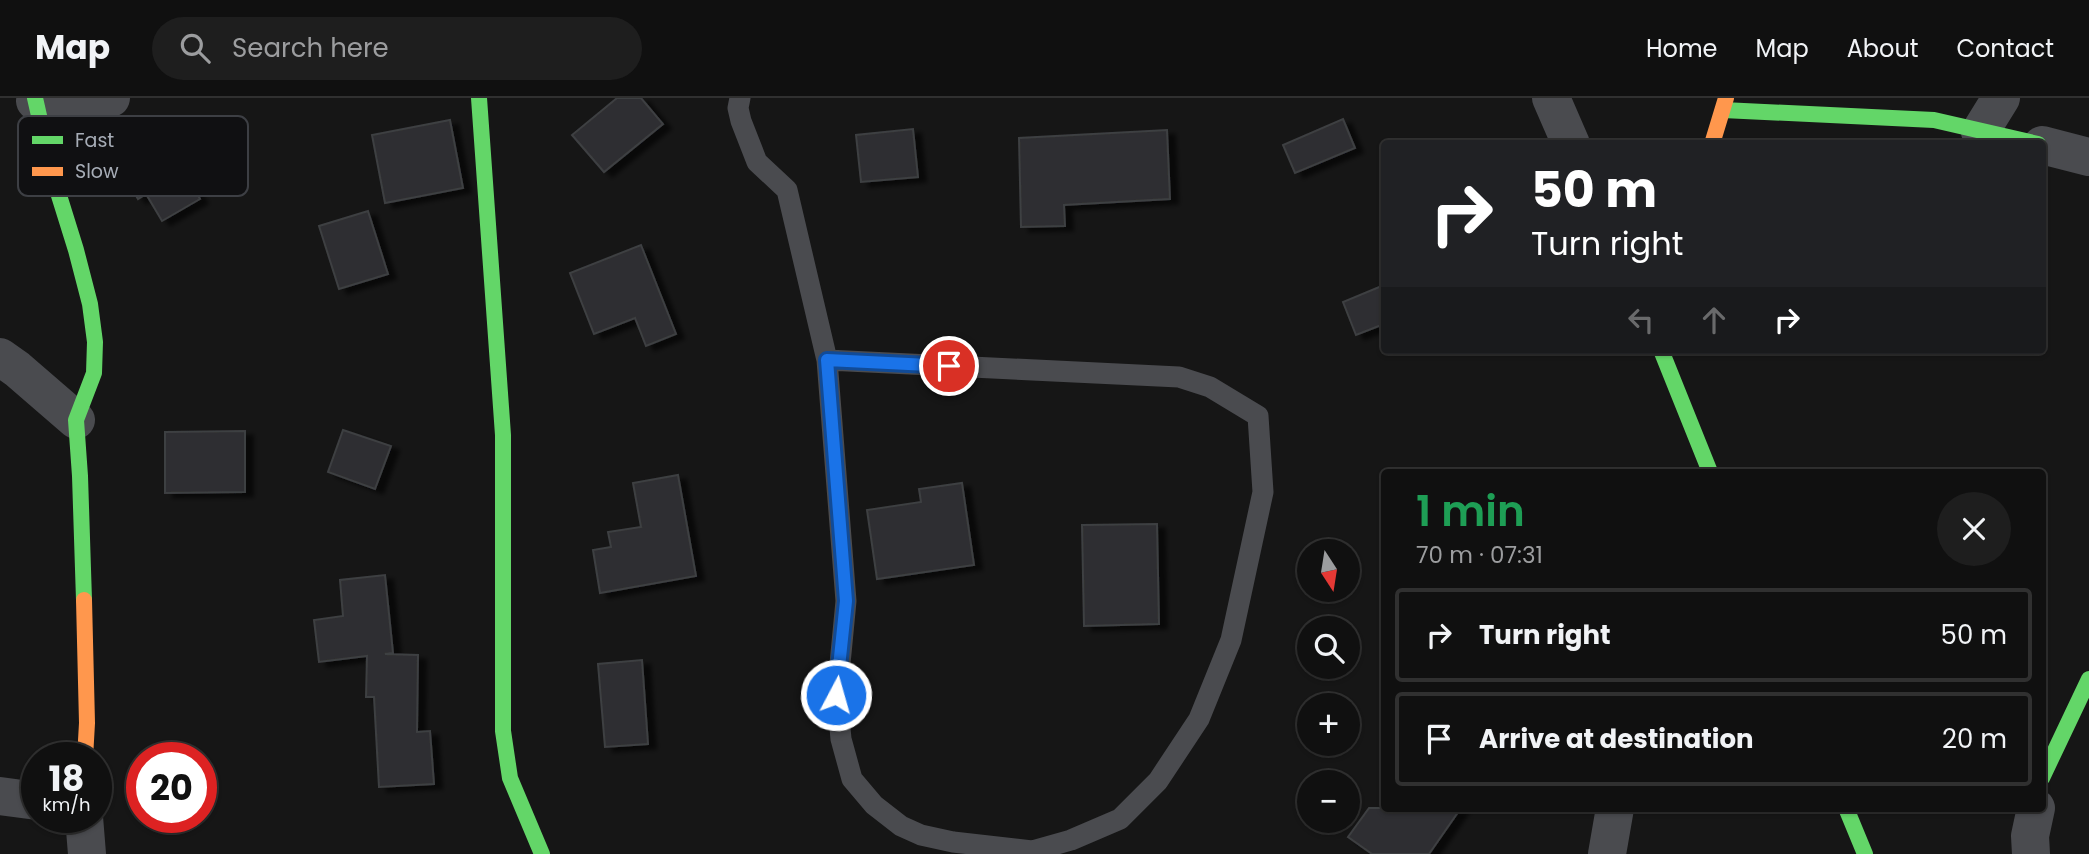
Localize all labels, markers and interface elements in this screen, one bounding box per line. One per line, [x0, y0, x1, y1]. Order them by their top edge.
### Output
search box [152, 17, 642, 80]
text: Map [35, 24, 110, 71]
icon: search [176, 29, 214, 67]
text: Search here [232, 30, 389, 66]
text: Home [1646, 32, 1718, 65]
text: Map [1756, 32, 1809, 65]
text: About [1847, 32, 1918, 65]
text: Contact [1956, 32, 2054, 65]
legend [18, 116, 248, 196]
text: Fast [75, 127, 114, 154]
text: 50 m [1531, 156, 1657, 224]
text: Slow [75, 158, 119, 185]
icon: right [1416, 168, 1507, 259]
text: Turn right [1531, 221, 1683, 266]
icon: left [1622, 301, 1660, 339]
icon: ahead [1695, 301, 1733, 339]
icon: right [1768, 301, 1806, 339]
pin [919, 336, 979, 396]
icon: arrive [930, 347, 968, 385]
text: 1 min [1416, 482, 1525, 541]
button: close [1937, 492, 2011, 566]
north arrow [1297, 539, 1360, 602]
map controls [1297, 539, 1360, 833]
text: 70 m · 07:31 [1416, 539, 1543, 571]
button: search [1297, 616, 1360, 679]
icon: right [1420, 616, 1458, 654]
text: Turn right [1479, 617, 1611, 653]
text: 50 m [1941, 617, 2007, 653]
position arrow [799, 658, 873, 732]
button: + [1297, 693, 1360, 756]
icon: arrive [1420, 720, 1458, 758]
text: Arrive at destination [1479, 721, 1754, 757]
text: 20 m [1942, 721, 2007, 757]
speed limit sign: 20 [126, 742, 217, 833]
text: 18 [49, 754, 84, 803]
button: − [1297, 770, 1360, 833]
text: km/h [43, 792, 90, 817]

